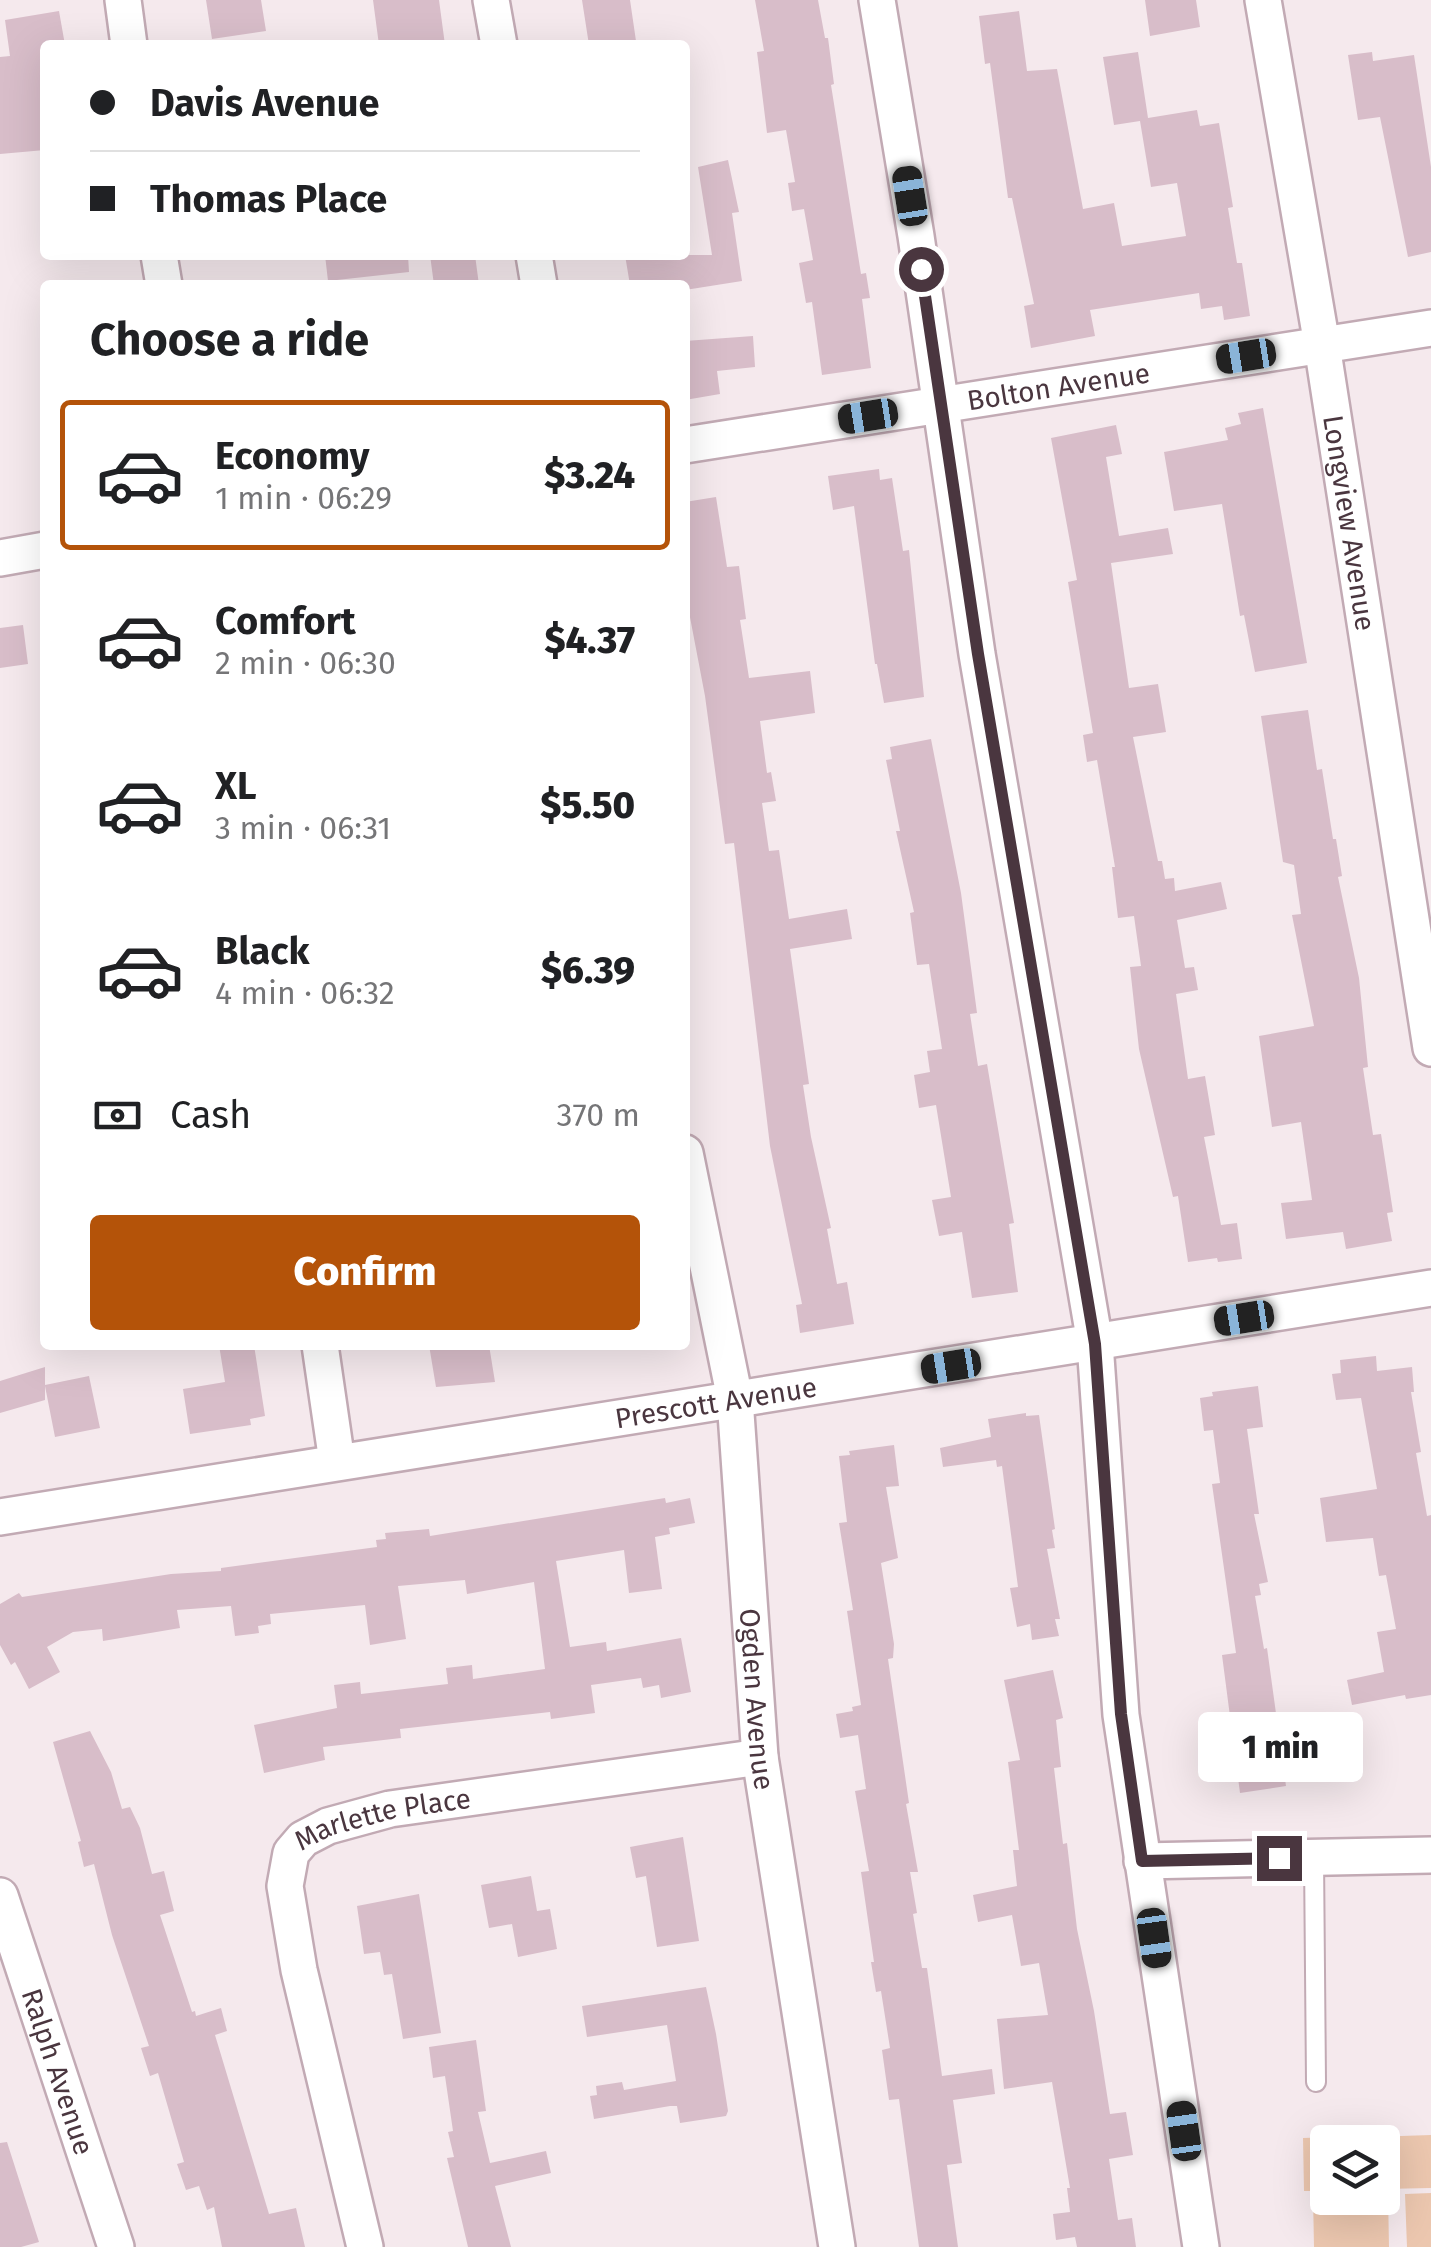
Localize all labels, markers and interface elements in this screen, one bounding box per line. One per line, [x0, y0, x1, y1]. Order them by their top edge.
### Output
text: Davis Avenue [150, 80, 379, 126]
car [890, 164, 930, 228]
text: Thomas Place [150, 176, 387, 222]
route start [899, 247, 944, 292]
text: Choose a ride [90, 313, 369, 367]
car [1214, 336, 1278, 376]
street label: Bolton Avenue [965, 356, 1152, 418]
car [836, 396, 900, 436]
street label: Longview Avenue [1316, 413, 1382, 633]
icon: car [95, 430, 185, 520]
text: Economy [215, 433, 370, 479]
text: $3.24 [544, 452, 635, 498]
text: 1 min · 06:29 [215, 479, 392, 517]
icon: car [95, 595, 185, 685]
text: Comfort [215, 598, 356, 644]
text: $4.37 [544, 617, 635, 663]
text: 2 min · 06:30 [215, 644, 396, 682]
icon: car [95, 760, 185, 850]
text: XL [215, 763, 257, 809]
text: $5.50 [540, 782, 635, 828]
text: 3 min · 06:31 [215, 809, 391, 847]
icon: car [95, 925, 185, 1015]
text: Black [215, 928, 310, 974]
text: $6.39 [541, 947, 635, 993]
text: 4 min · 06:32 [215, 974, 395, 1012]
icon: cash [90, 1088, 145, 1143]
text: Cash [170, 1092, 251, 1138]
text: 370 m [557, 1096, 640, 1134]
button: Confirm [90, 1215, 640, 1330]
car [1212, 1298, 1276, 1338]
car [919, 1346, 983, 1386]
street label: Prescott Avenue [613, 1371, 819, 1435]
street label: Ogden Avenue [733, 1607, 781, 1793]
callout: 1 min [1196, 1713, 1362, 1783]
text: 1 min [1242, 1728, 1319, 1766]
street label: Marlette Place [289, 1782, 473, 1858]
route end [1257, 1836, 1302, 1881]
car [1135, 1906, 1173, 1970]
street label: Ralph Avenue [15, 1984, 100, 2159]
car [1165, 2099, 1203, 2163]
map controls [1310, 2125, 1400, 2215]
button: layers [1310, 2125, 1400, 2215]

